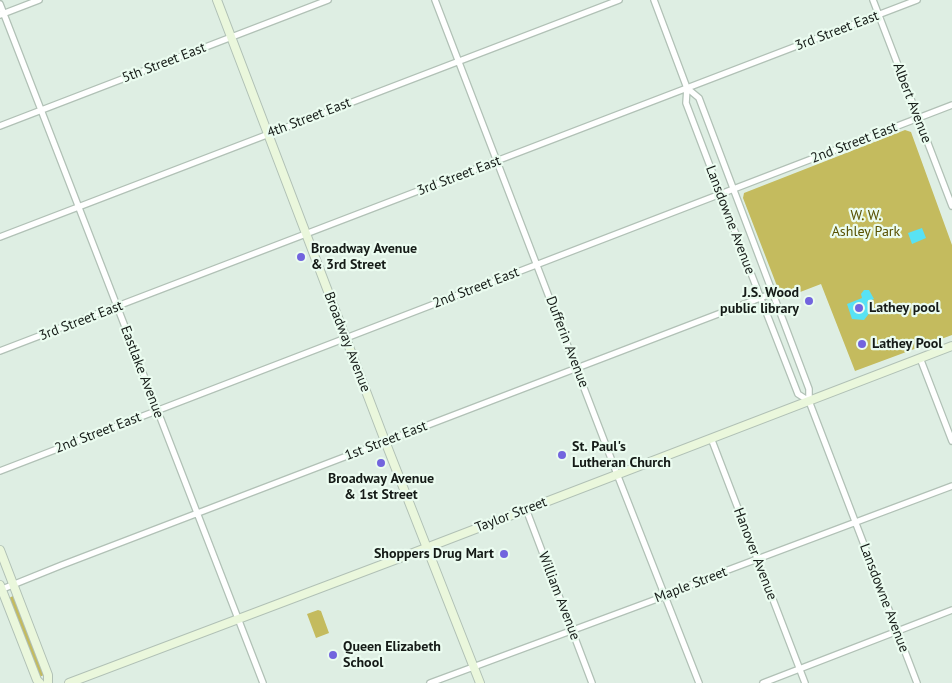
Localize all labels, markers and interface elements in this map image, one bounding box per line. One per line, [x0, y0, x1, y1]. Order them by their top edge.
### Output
street label: 3rd Street East [793, 7, 881, 55]
street label: 5th Street East [120, 39, 208, 87]
street label: Albert Avenue [889, 61, 935, 145]
street label: 4th Street East [265, 94, 353, 142]
street label: 2nd Street East [808, 119, 900, 167]
street label: 3rd Street East [415, 152, 503, 200]
street label: Lansdowne Avenue [702, 163, 758, 277]
park label: W. W. Ashley Park [832, 208, 900, 240]
place label: Broadway Avenue & 3rd Street [311, 241, 417, 274]
marker: Broadway Avenue & 3rd Street [295, 251, 307, 263]
street label: 2nd Street East [430, 264, 522, 312]
place label: J.S. Wood public library [720, 285, 799, 318]
street label: Broadway Avenue [320, 289, 374, 395]
street label: Dufferin Avenue [542, 294, 592, 390]
marker: J.S. Wood public library [803, 295, 815, 307]
street label: 3rd Street East [37, 297, 125, 345]
place label: Lathey pool [869, 300, 940, 316]
marker: Lathey pool [853, 302, 865, 314]
street label: Eastlake Avenue [117, 324, 167, 420]
place label: Lathey Pool [872, 336, 942, 352]
marker: Lathey Pool [856, 338, 868, 350]
street label: 2nd Street East [52, 409, 144, 457]
street label: 1st Street East [343, 418, 429, 464]
place label: St. Paul's Lutheran Church [572, 439, 671, 472]
marker: St. Paul's Lutheran Church [556, 449, 568, 461]
marker: Broadway Avenue & 1st Street [375, 457, 387, 469]
place label: Broadway Avenue & 1st Street [328, 471, 434, 504]
street label: Taylor Street [473, 494, 549, 536]
street label: Hanover Avenue [730, 506, 780, 602]
street label: Lansdowne Avenue [856, 541, 912, 655]
place label: Shoppers Drug Mart [374, 546, 494, 562]
marker: Shoppers Drug Mart [498, 548, 510, 560]
street label: William Avenue [534, 550, 584, 642]
street label: Maple Street [652, 563, 730, 607]
place label: Queen Elizabeth School [343, 639, 441, 672]
marker: Queen Elizabeth School [327, 649, 339, 661]

